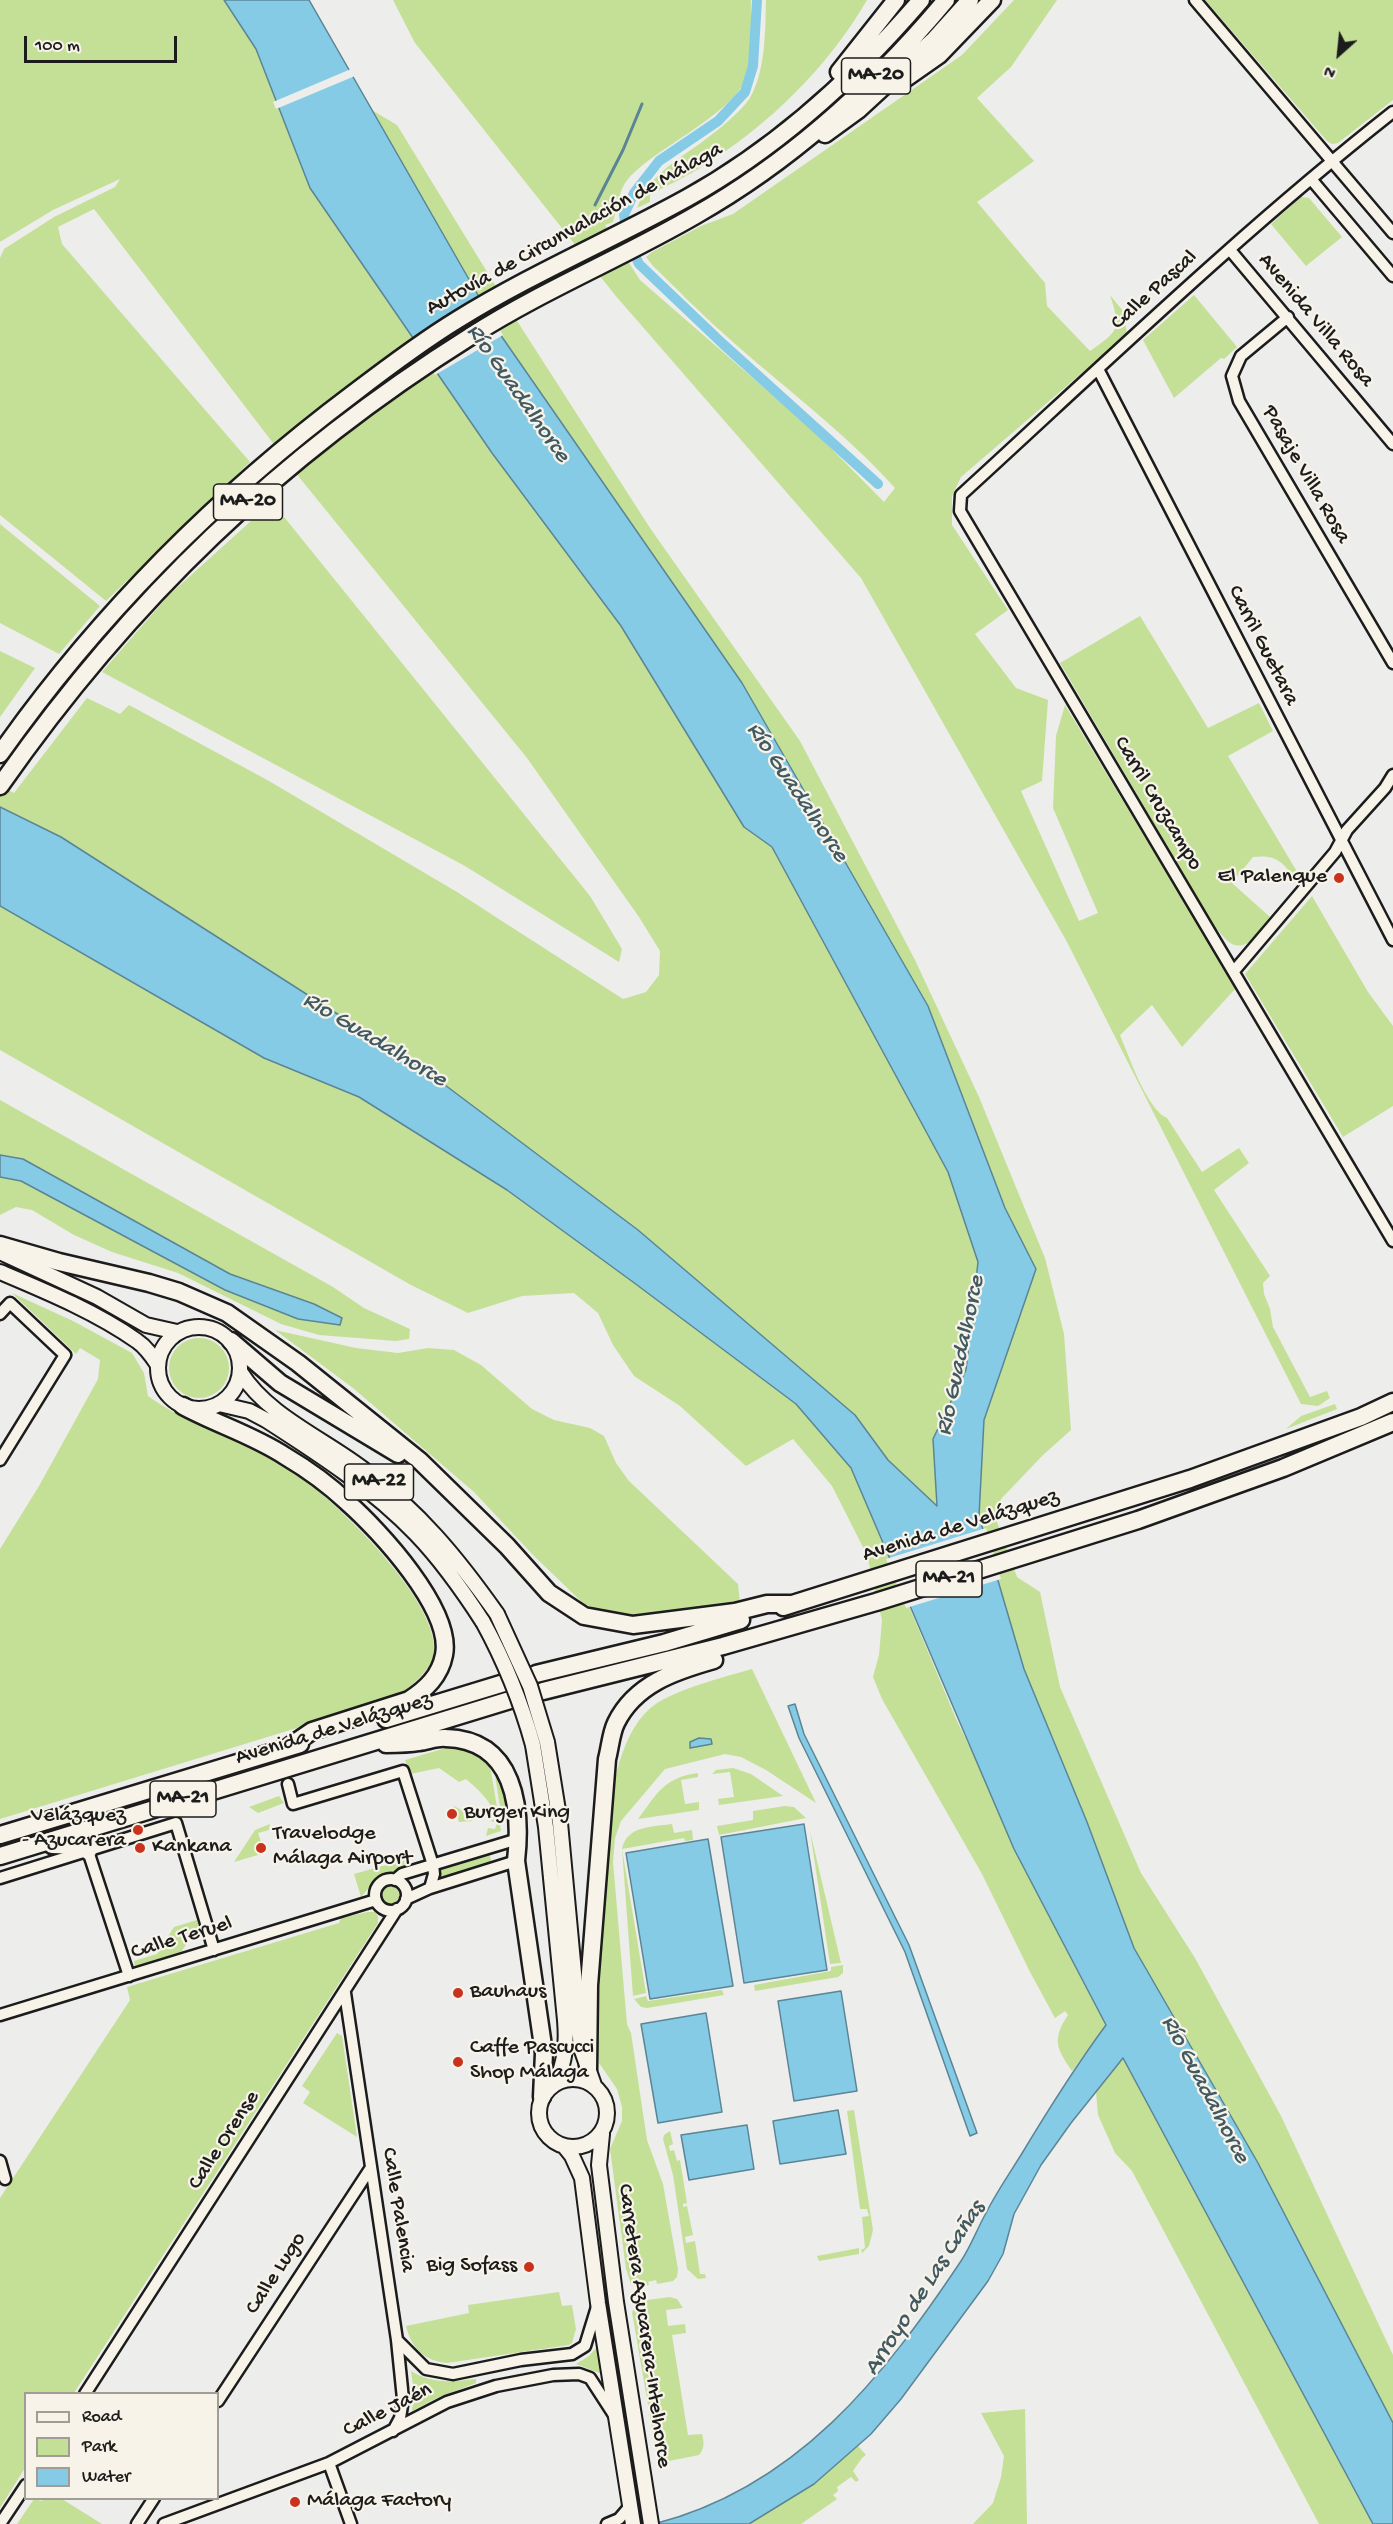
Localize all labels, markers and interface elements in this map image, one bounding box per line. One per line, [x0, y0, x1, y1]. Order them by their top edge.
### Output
scale bar [27, 24, 180, 62]
north arrow [1309, 24, 1369, 84]
text: 100 m [35, 36, 80, 57]
road number: MA-20 [842, 58, 910, 94]
text: N [1322, 60, 1340, 81]
street label: Autovía de Circunvalación de Málaga [422, 137, 728, 323]
street label: Calle Pascal [1106, 245, 1204, 337]
street label: Avenida Villa Rosa [1251, 249, 1379, 393]
water label: Río Guadalhorce [459, 319, 575, 469]
street label: Pasaje Villa Rosa [1255, 401, 1355, 549]
road number: MA-20 [214, 484, 282, 520]
street label: Carril Guetara [1220, 582, 1304, 710]
water label: Río Guadalhorce [739, 718, 853, 868]
street label: Carril Cruzcampo [1107, 732, 1207, 876]
place label: El Palenque [1217, 865, 1327, 891]
marker: El Palenque [1332, 871, 1346, 885]
water label: Río Guadalhorce [297, 987, 451, 1095]
water label: Río Guadalhorce [931, 1273, 993, 1439]
road number: MA-22 [344, 1464, 413, 1500]
street label: Avenida de Velázquez [860, 1485, 1062, 1569]
road number: MA-21 [916, 1561, 982, 1597]
street label: Avenida de Velázquez [233, 1688, 435, 1772]
road number: MA-21 [150, 1781, 216, 1817]
place label: Burger King [464, 1801, 570, 1827]
place label: Velázquez - Azucarera [22, 1804, 126, 1856]
marker: Burger King [445, 1807, 459, 1821]
place label: Travelodge Málaga Airport [273, 1822, 412, 1874]
marker: Velázquez - Azucarera [131, 1823, 145, 1837]
place label: Kankana [152, 1835, 231, 1861]
marker: Kankana [133, 1841, 147, 1855]
marker: Travelodge Málaga Airport [254, 1841, 268, 1855]
street label: Calle Teruel [128, 1911, 236, 1967]
place label: Bauhaus [470, 1980, 546, 2006]
marker: Bauhaus [451, 1986, 465, 2000]
water label: Río Guadalhorce [1153, 2011, 1255, 2169]
place label: Caffe Pascucci Shop Málaga [470, 2036, 594, 2088]
marker: Caffe Pascucci Shop Málaga [451, 2055, 465, 2069]
street label: Calle Orense [183, 2087, 267, 2195]
street label: Calle Palencia [374, 2146, 420, 2274]
street label: Carretera Azucarera-Intelhorce [610, 2182, 676, 2470]
water label: Arroyo de Las Cañas [859, 2196, 993, 2382]
street label: Calle Lugo [241, 2228, 313, 2320]
place label: Big Sofass [426, 2254, 517, 2280]
marker: Big Sofass [522, 2260, 536, 2274]
street label: Calle Jaén [339, 2377, 437, 2445]
legend [24, 2392, 219, 2500]
text: Road [82, 2407, 121, 2428]
text: Park [82, 2437, 116, 2458]
text: Water [82, 2467, 130, 2488]
place label: Málaga Factory [307, 2489, 451, 2515]
marker: Málaga Factory [288, 2495, 302, 2509]

